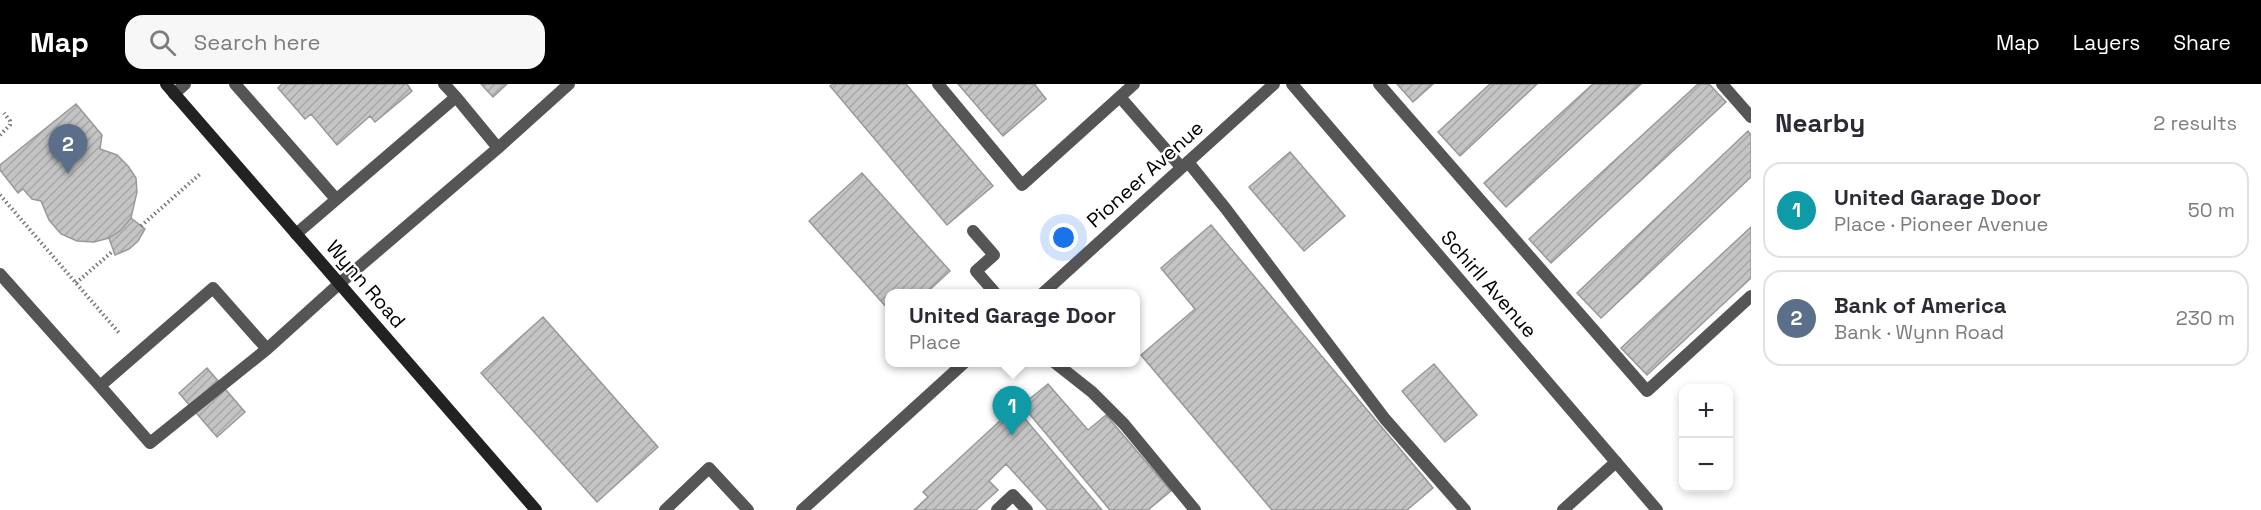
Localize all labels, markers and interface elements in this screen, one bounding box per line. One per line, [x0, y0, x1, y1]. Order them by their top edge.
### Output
search box [125, 15, 545, 69]
text: Map [30, 24, 89, 60]
icon: search [146, 26, 179, 59]
text: Search here [194, 28, 321, 56]
text: Map [1996, 29, 2040, 56]
text: Layers [2073, 29, 2140, 56]
text: Share [2173, 29, 2231, 56]
text: Nearby [1775, 106, 1865, 140]
text: 2 results [2153, 110, 2237, 136]
street label: Pioneer Avenue [1081, 115, 1209, 233]
pin: 2 [48, 124, 88, 174]
text: United Garage Door [1834, 183, 2041, 211]
text: 1 [1792, 197, 1801, 223]
text: 50 m [2188, 197, 2235, 223]
text: Place · Pioneer Avenue [1834, 211, 2048, 237]
your location [1049, 223, 1078, 252]
street label: Schirll Avenue [1435, 225, 1543, 343]
street label: Wynn Road [321, 235, 411, 333]
popup [885, 289, 1140, 367]
text: Bank of America [1834, 291, 2007, 319]
text: United Garage Door [909, 301, 1116, 329]
text: 2 [1791, 305, 1802, 331]
text: 230 m [2176, 305, 2235, 331]
text: Bank · Wynn Road [1834, 319, 2004, 345]
text: Place [909, 329, 961, 355]
map controls [1679, 384, 1733, 492]
button: + [1679, 384, 1733, 438]
pin: 1 [992, 386, 1032, 436]
button: − [1679, 438, 1733, 492]

